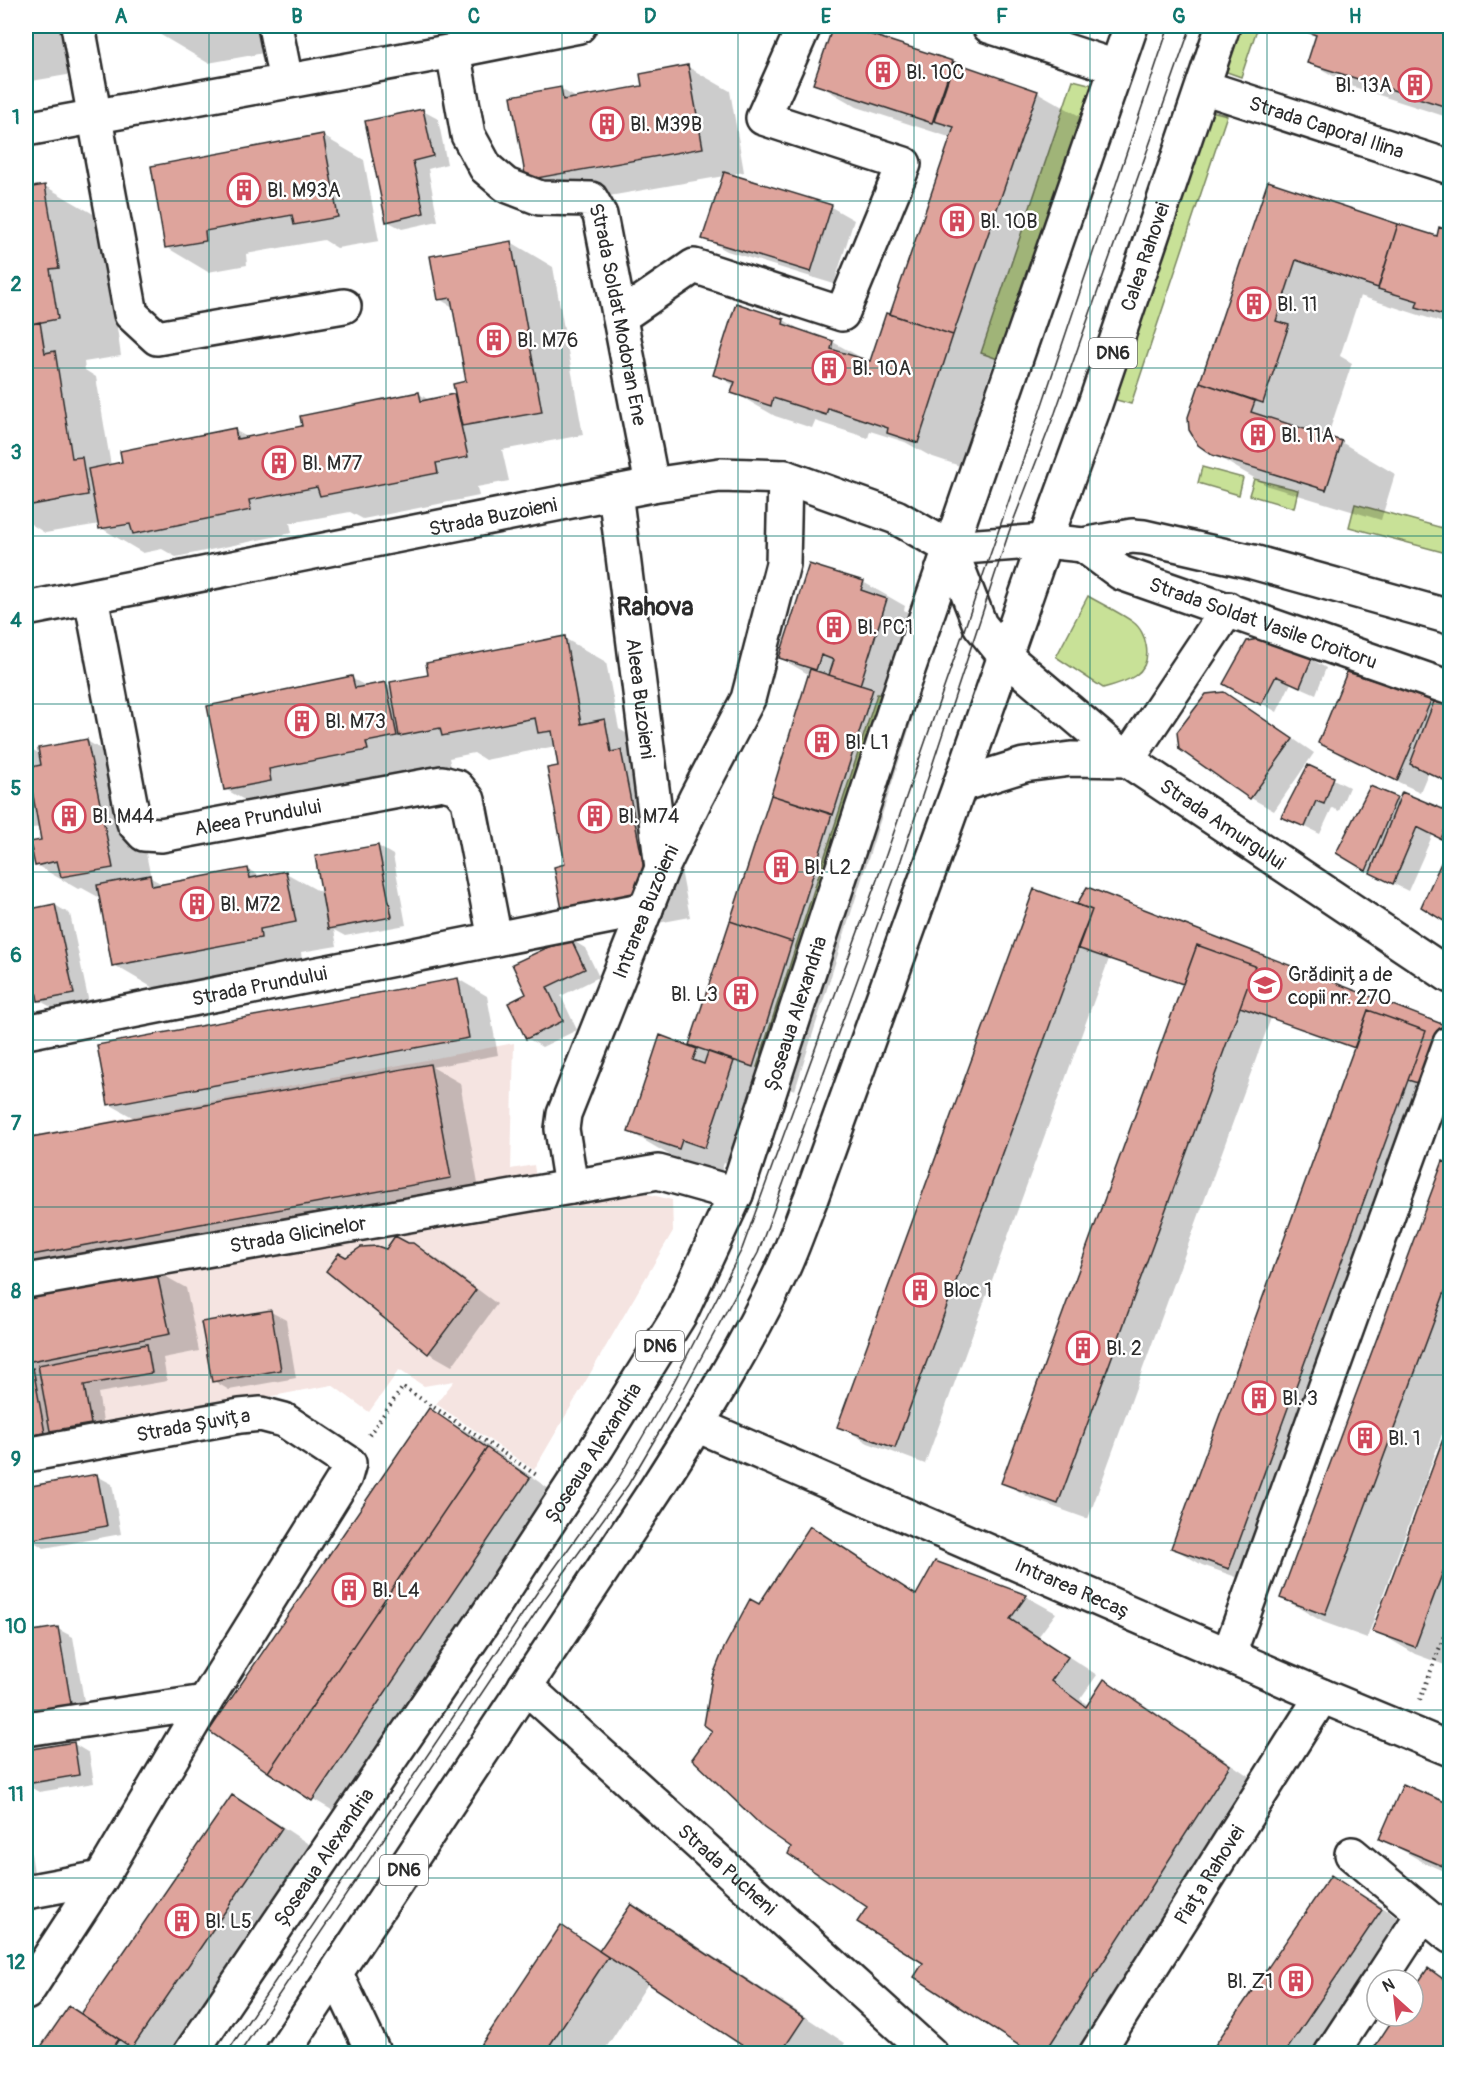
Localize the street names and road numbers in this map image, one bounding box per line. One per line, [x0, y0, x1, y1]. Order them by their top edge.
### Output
street label: Strada Caporal Ilina [1246, 90, 1407, 164]
street label: Strada Soldat Modoran Ene [583, 198, 653, 428]
street label: Calea Rahovei [1115, 199, 1175, 314]
road number: DN6 [1089, 338, 1137, 368]
street label: Strada Buzoieni [427, 492, 559, 541]
street label: Strada Soldat Vasile Croitoru [1146, 571, 1381, 674]
street label: Aleea Buzoieni [621, 636, 661, 760]
street label: Strada Amurgului [1155, 773, 1290, 875]
street label: Aleea Prundului [192, 793, 323, 841]
street label: Intrarea Buzoieni [607, 841, 684, 982]
street label: Șoseaua Alexandria [758, 933, 832, 1094]
street label: Strada Prundului [190, 960, 329, 1011]
street label: Strada Glicinelor [228, 1210, 368, 1258]
road number: DN6 [636, 1331, 684, 1361]
street label: Șoseaua Alexandria [539, 1378, 647, 1527]
street label: Strada Șuvița [134, 1403, 251, 1447]
street label: Intrarea Recaș [1011, 1552, 1135, 1624]
street label: Șoseaua Alexandria [268, 1783, 379, 1931]
street label: Strada Pucheni [673, 1818, 782, 1920]
street label: Piața Rahovei [1168, 1820, 1250, 1929]
road number: DN6 [380, 1855, 428, 1885]

